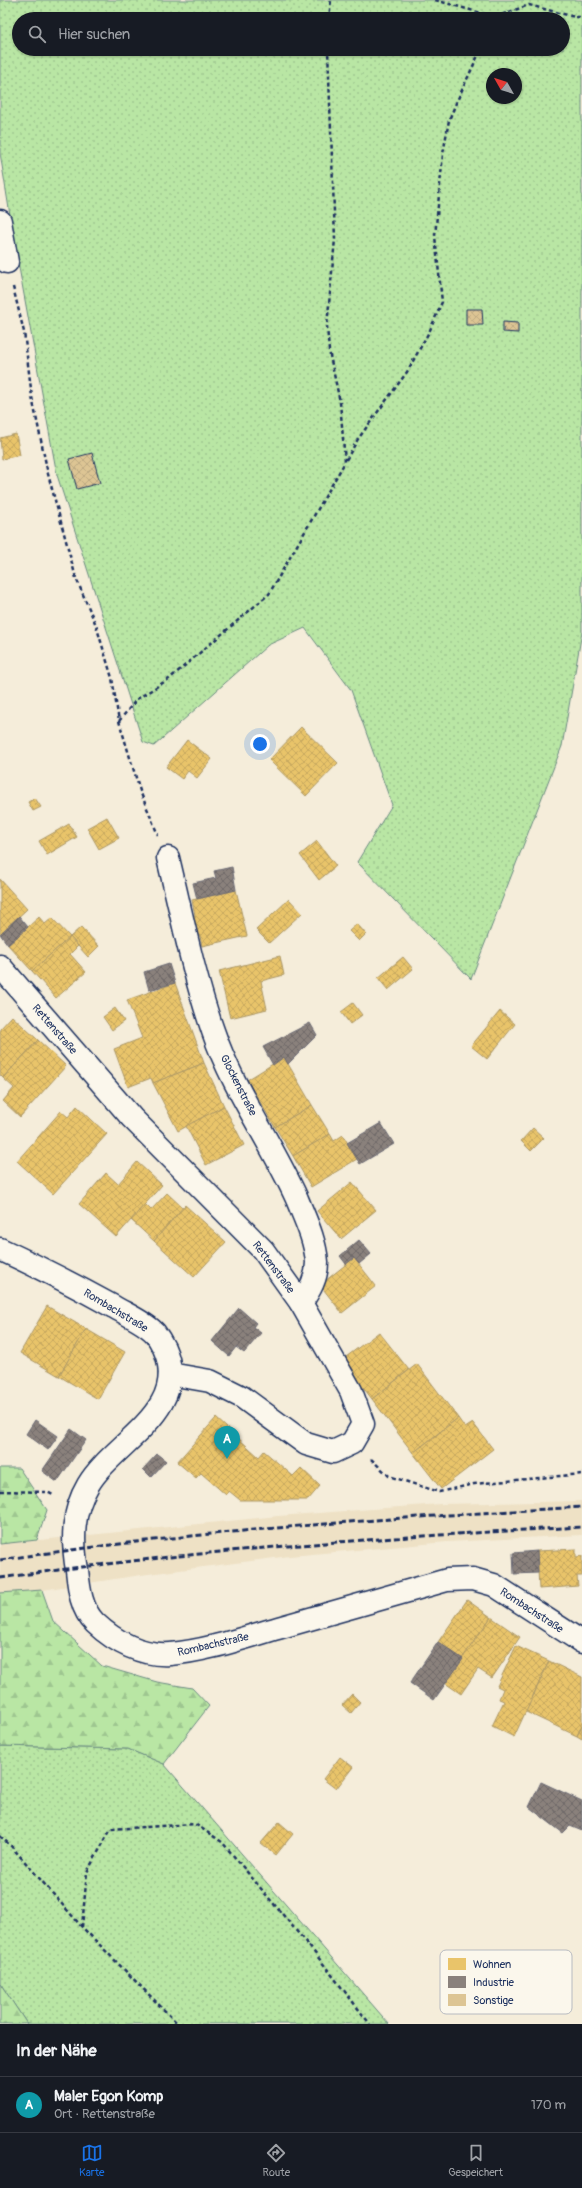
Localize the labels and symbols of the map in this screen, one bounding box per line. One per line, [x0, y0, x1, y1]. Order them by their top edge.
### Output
north arrow [486, 68, 522, 104]
your location [250, 734, 270, 754]
street label: Rettenstraße [29, 1002, 80, 1057]
street label: Glockenstraße [218, 1052, 260, 1118]
street label: Rettenstraße [250, 1239, 298, 1296]
street label: Rombachstraße [81, 1286, 151, 1335]
pin: A [214, 1426, 240, 1459]
street label: Rombachstraße [498, 1585, 566, 1636]
street label: Rombachstraße [176, 1630, 251, 1659]
legend [440, 1950, 572, 2014]
text: Wohnen [473, 1958, 511, 1971]
text: Industrie [473, 1976, 514, 1989]
text: Sonstige [473, 1994, 514, 2007]

